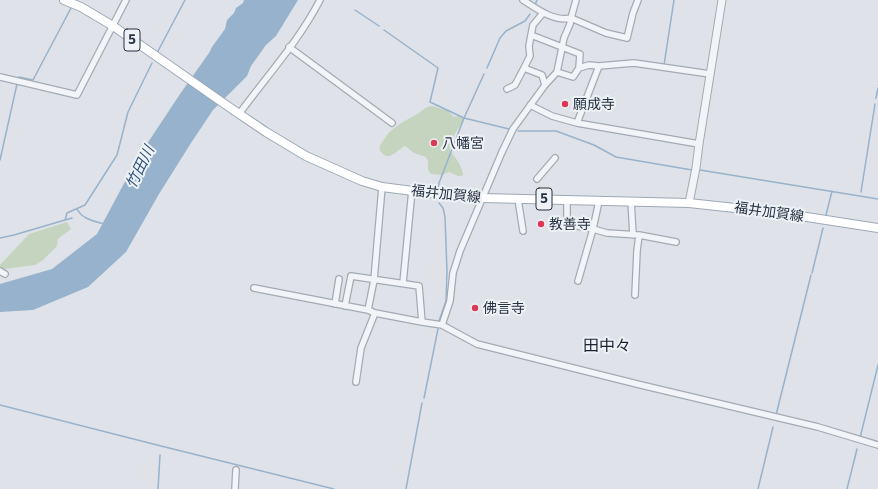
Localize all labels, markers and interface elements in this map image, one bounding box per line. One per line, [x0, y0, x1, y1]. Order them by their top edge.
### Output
road number: 5 [124, 29, 140, 51]
place label: 願成寺 [573, 96, 615, 112]
marker: 願成寺 [560, 99, 570, 109]
place label: 八幡宮 [442, 135, 484, 151]
marker: 八幡宮 [429, 138, 439, 148]
water label: 竹田川 [122, 143, 158, 191]
street label: 福井加賀線 [410, 182, 482, 206]
road number: 5 [536, 188, 552, 210]
street label: 福井加賀線 [733, 199, 805, 225]
place label: 教善寺 [549, 216, 591, 232]
marker: 教善寺 [536, 219, 546, 229]
place label: 佛言寺 [483, 300, 525, 316]
marker: 佛言寺 [470, 303, 480, 313]
district label: 田中々 [583, 336, 631, 356]

